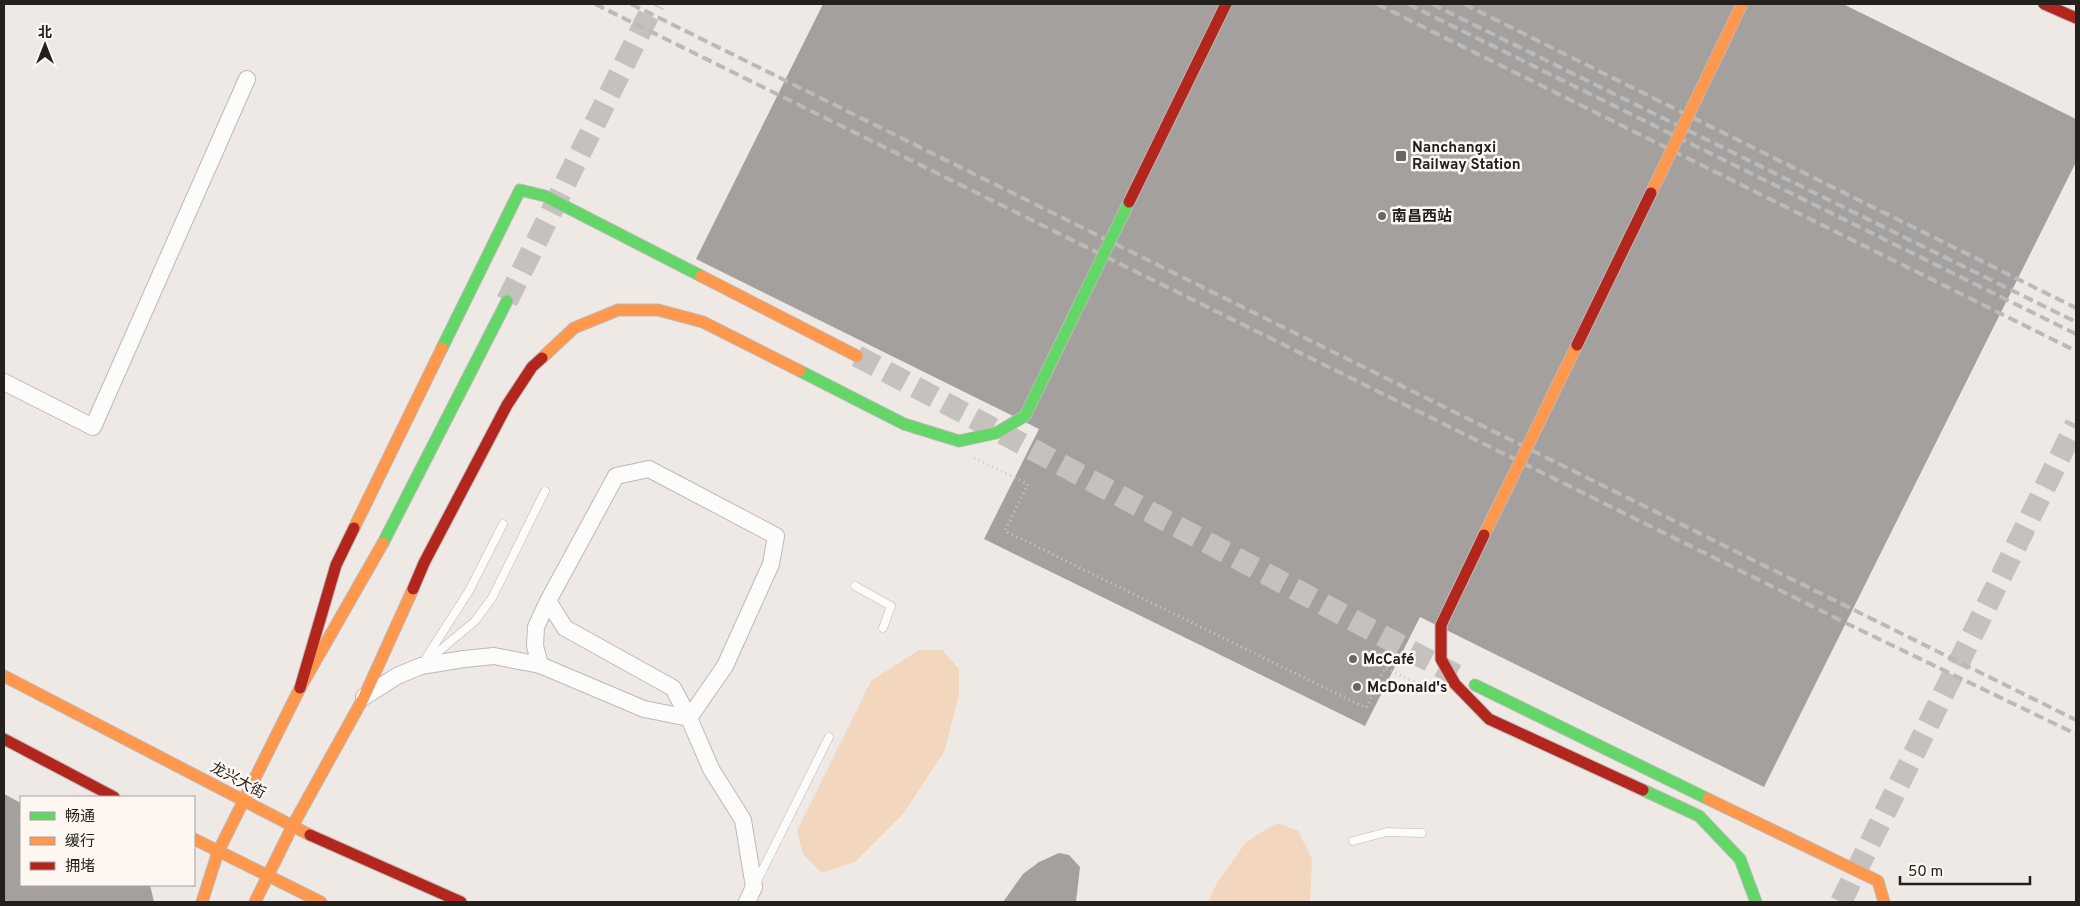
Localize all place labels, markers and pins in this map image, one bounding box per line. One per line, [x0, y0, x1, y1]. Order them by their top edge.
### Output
place label: Nanchangxi Railway Station [1412, 139, 1521, 175]
marker: Nanchangxi Railway Station [1394, 149, 1408, 163]
place label: 南昌西站 [1392, 208, 1452, 227]
marker: 南昌西站 [1376, 210, 1388, 222]
place label: McCafé [1363, 651, 1414, 670]
marker: McCafé [1347, 653, 1359, 665]
place label: McDonald's [1367, 679, 1447, 698]
marker: McDonald's [1351, 681, 1363, 693]

